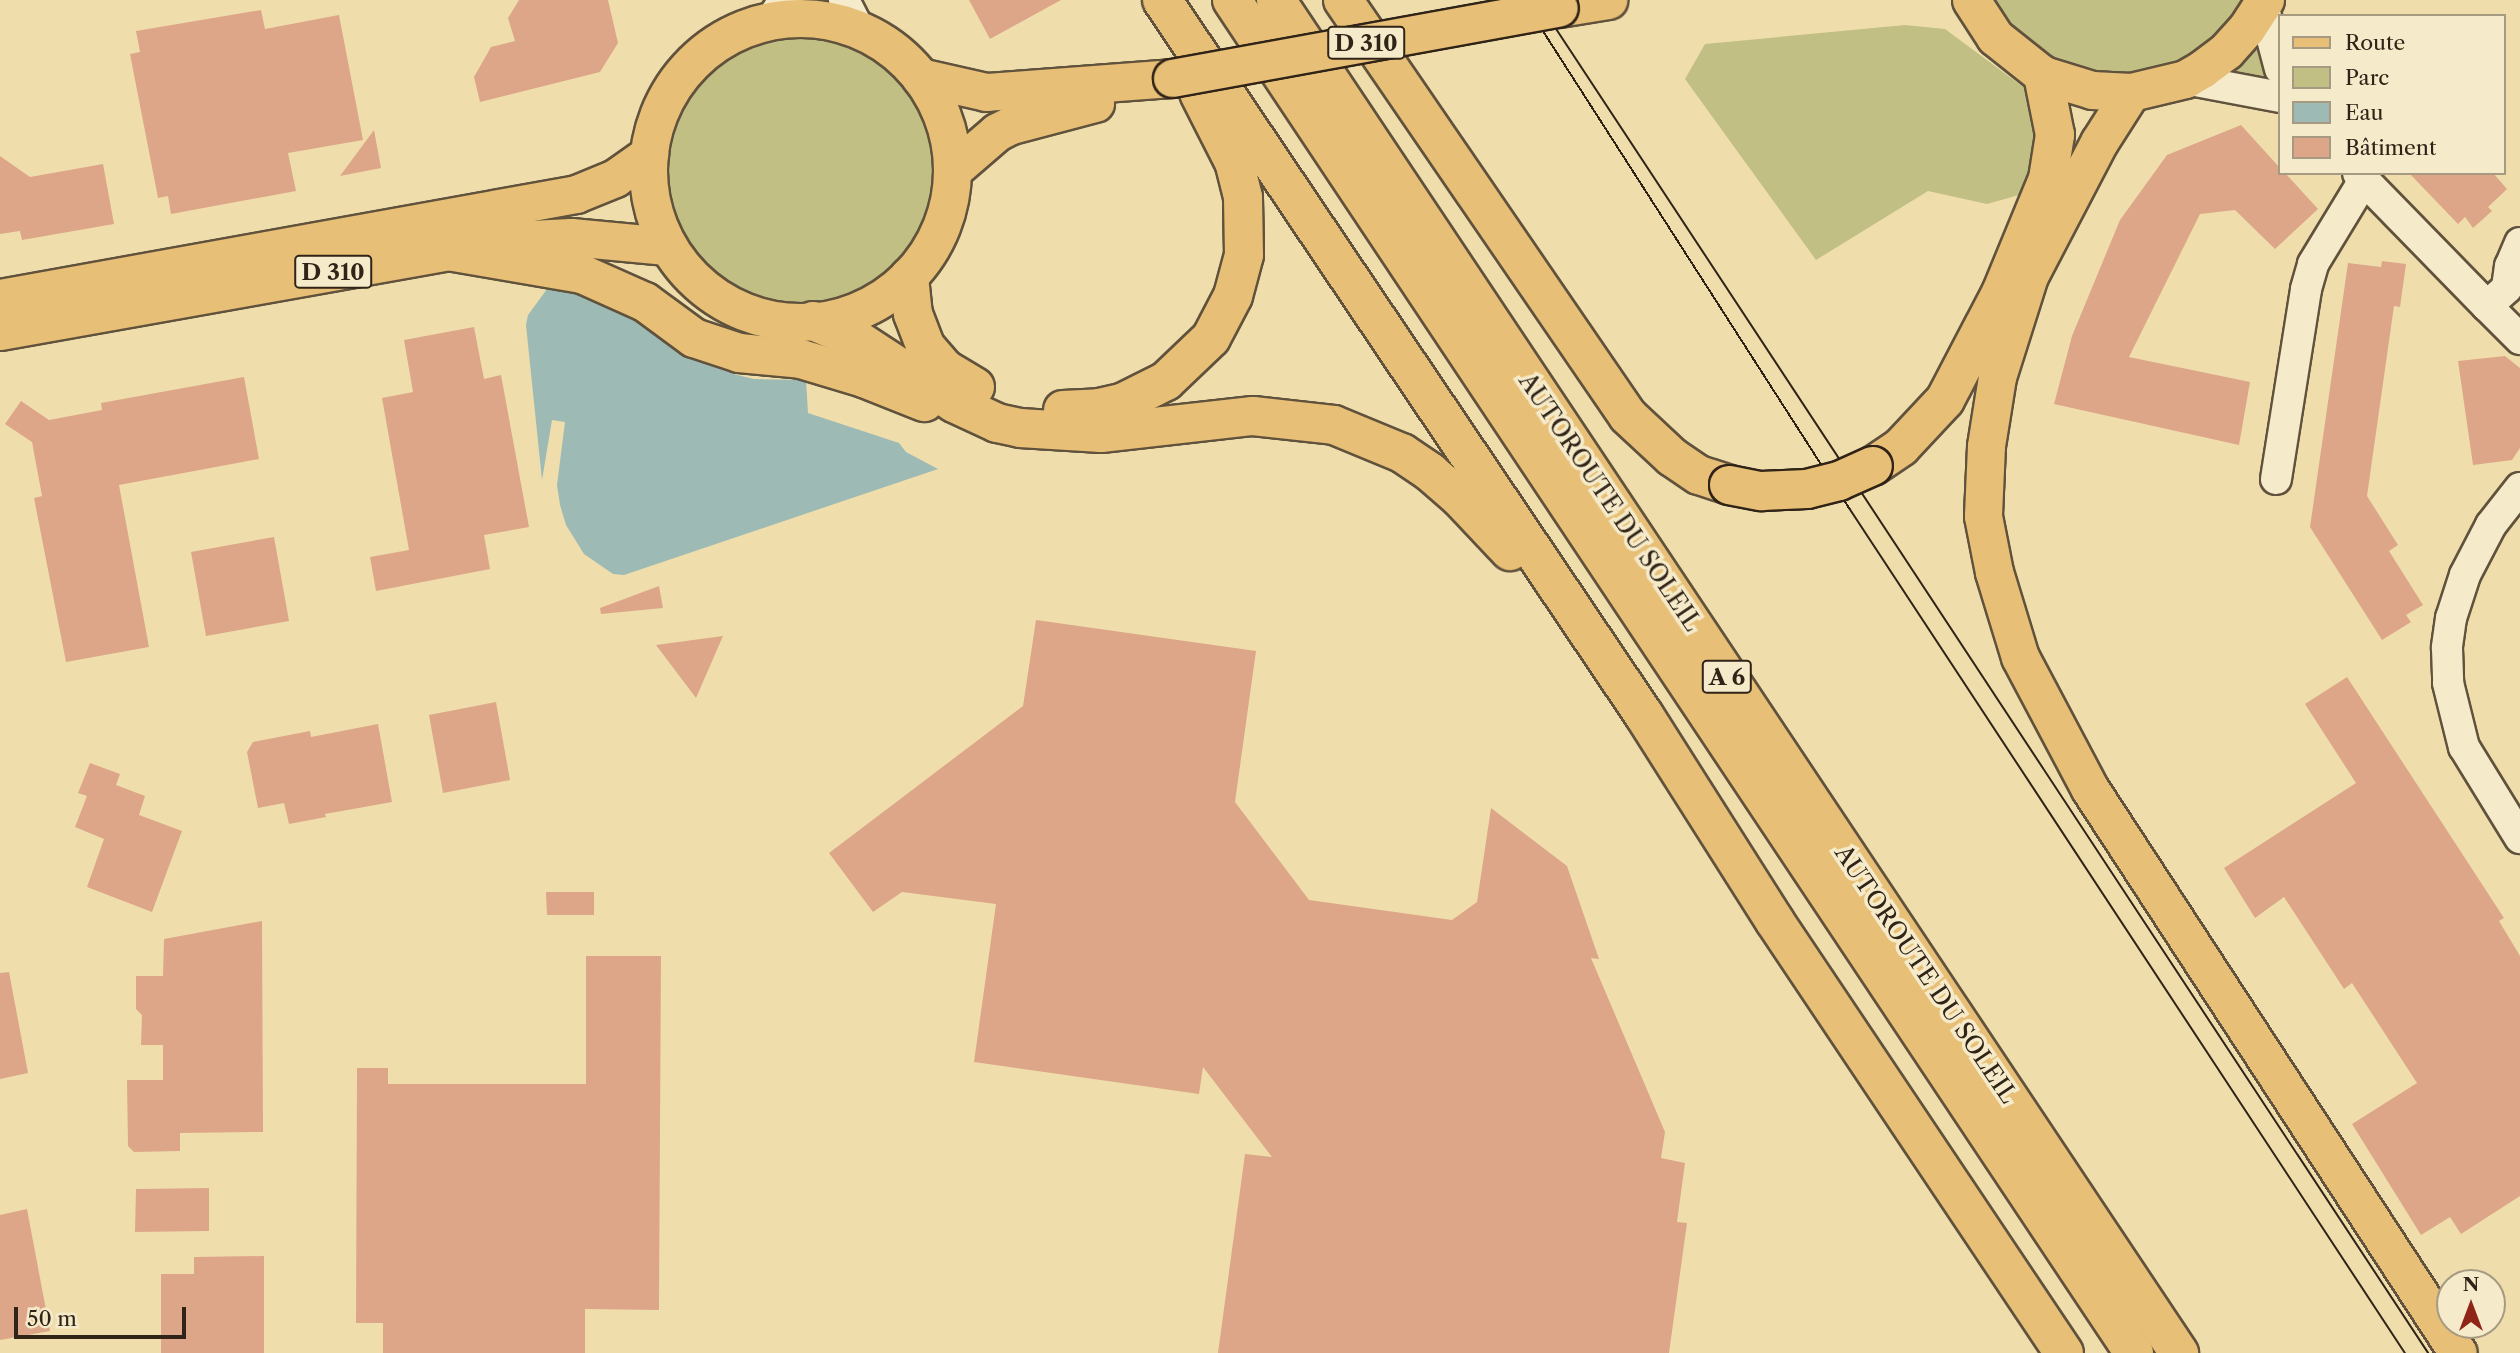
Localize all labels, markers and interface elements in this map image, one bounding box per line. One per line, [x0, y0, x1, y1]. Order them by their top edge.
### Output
legend [2278, 14, 2506, 175]
road number: D 310 [1326, 24, 1406, 62]
text: Route [2345, 30, 2405, 55]
text: Parc [2345, 65, 2389, 90]
text: Eau [2345, 100, 2384, 125]
text: Bâtiment [2345, 135, 2436, 160]
road number: D 310 [293, 252, 373, 292]
street label: AUTOROUTE DU SOLEIL [1513, 368, 1707, 636]
road number: A 6 [1701, 657, 1753, 696]
street label: AUTOROUTE DU SOLEIL [1829, 840, 2023, 1108]
north arrow [2436, 1269, 2506, 1339]
text: N [2463, 1273, 2479, 1296]
scale bar [18, 1294, 189, 1338]
text: 50 m [27, 1306, 77, 1331]

